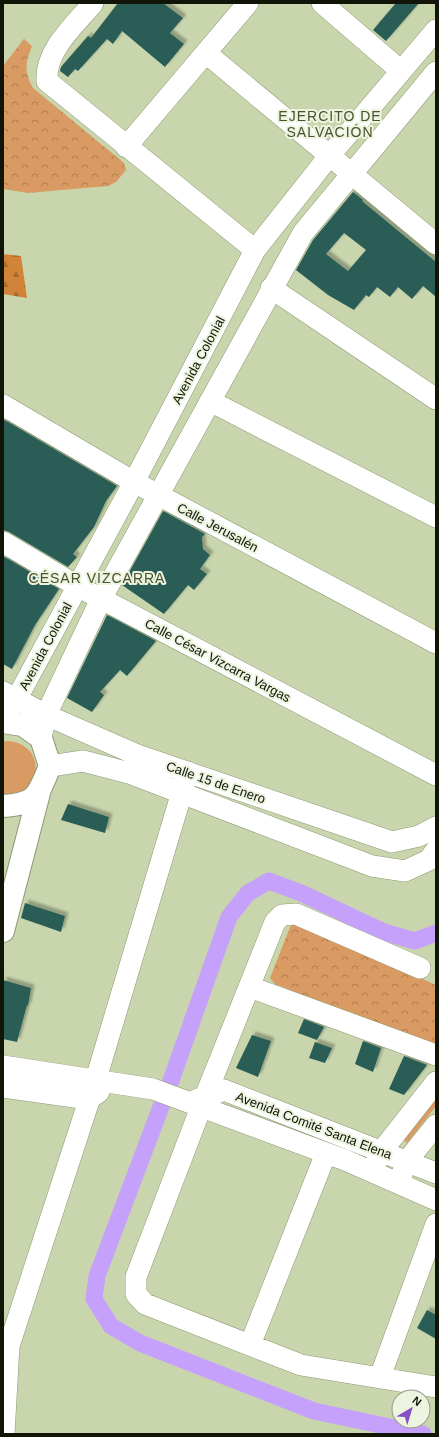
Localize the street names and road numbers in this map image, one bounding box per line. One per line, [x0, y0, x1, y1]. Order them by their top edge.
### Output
street label: Avenida Colonial [169, 314, 228, 407]
street label: Calle Jerusalén [175, 500, 261, 555]
street label: Avenida Colonial [16, 600, 75, 693]
street label: Calle César Vizcarra Vargas [142, 616, 294, 706]
street label: Calle 15 de Enero [164, 758, 267, 807]
street label: Avenida Comité Santa Elena [234, 1089, 395, 1162]

